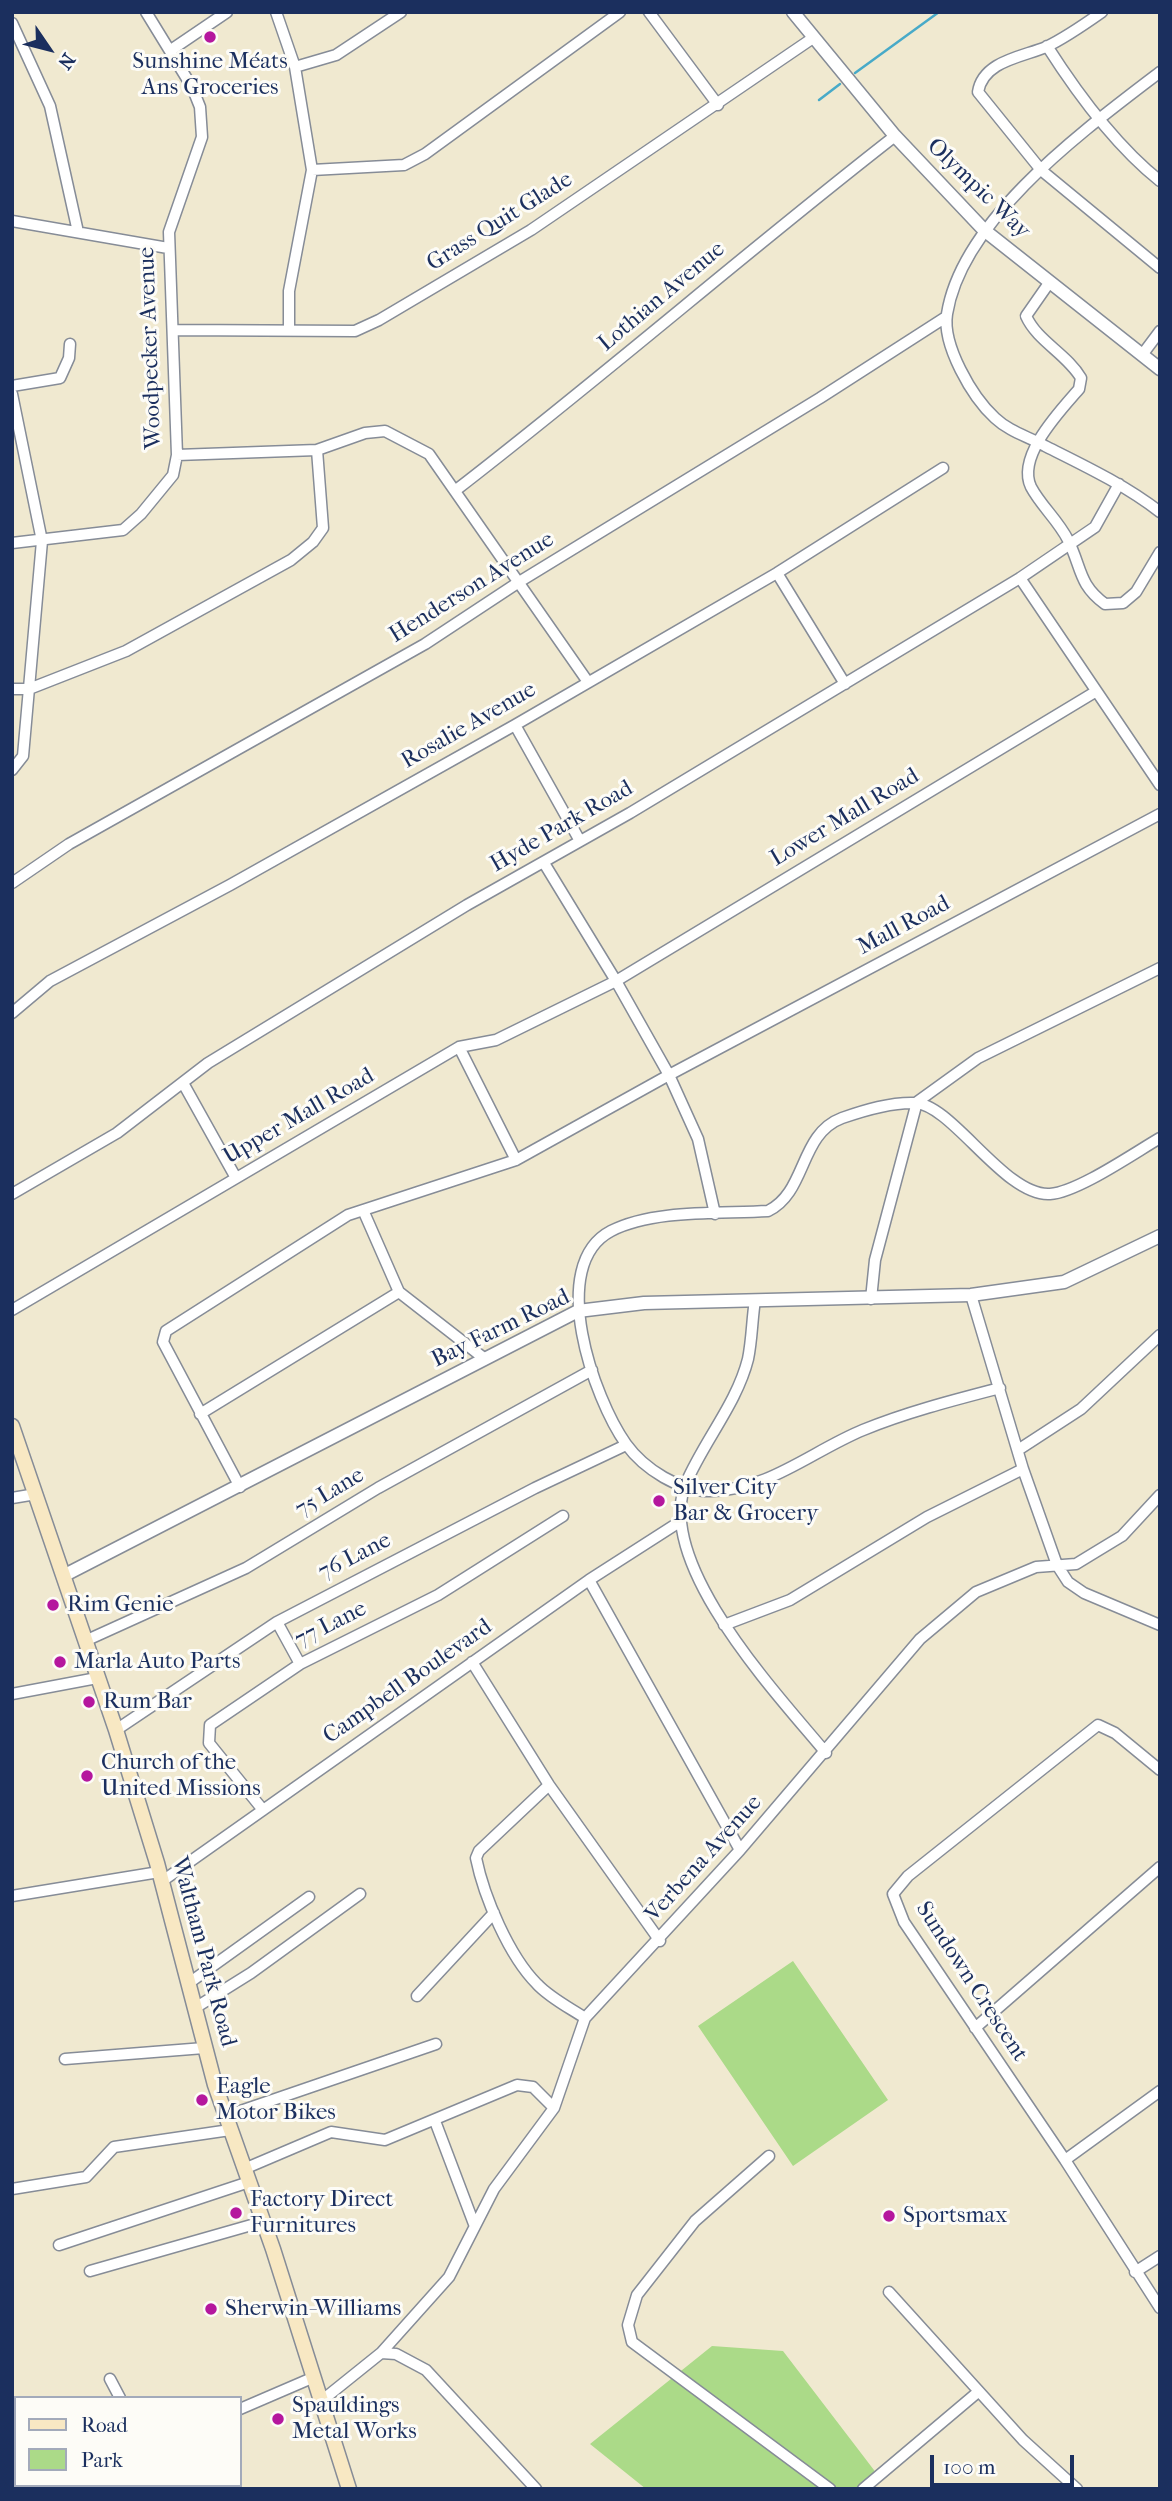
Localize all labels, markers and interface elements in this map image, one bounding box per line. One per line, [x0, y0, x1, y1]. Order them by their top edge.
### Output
north arrow [14, 14, 84, 84]
marker: Sunshine Méats Ans Groceries [202, 29, 218, 45]
place label: Sunshine Méats Ans Groceries [132, 48, 288, 102]
text: N [53, 49, 79, 73]
street label: Olympic Way [921, 133, 1035, 245]
street label: Grass Quit Glade [422, 166, 578, 278]
street label: Lothian Avenue [593, 236, 731, 358]
street label: Woodpecker Avenue [134, 246, 168, 450]
street label: Henderson Avenue [385, 526, 559, 650]
street label: Rosalie Avenue [397, 676, 541, 776]
street label: Lower Mall Road [766, 763, 924, 873]
street label: Hyde Park Road [486, 775, 638, 879]
street label: Mall Road [853, 890, 955, 962]
street label: Upper Mall Road [219, 1063, 379, 1171]
street label: Bay Farm Road [427, 1284, 575, 1374]
street label: 75 Lane [291, 1462, 369, 1524]
place label: Silver City Bar & Grocery [673, 1474, 818, 1528]
marker: Silver City Bar & Grocery [651, 1493, 667, 1509]
street label: 76 Lane [314, 1527, 396, 1587]
place label: Rim Genie [67, 1591, 174, 1619]
street label: 77 Lane [291, 1595, 371, 1655]
marker: Rim Genie [45, 1597, 61, 1613]
street label: Campbell Boulevard [318, 1614, 498, 1750]
place label: Marla Auto Parts [74, 1648, 241, 1676]
marker: Marla Auto Parts [52, 1654, 68, 1670]
place label: Rum Bar [103, 1688, 192, 1716]
marker: Rum Bar [81, 1694, 97, 1710]
place label: Church of the United Missions [101, 1749, 261, 1803]
marker: Church of the United Missions [79, 1768, 95, 1784]
street label: Verbena Avenue [640, 1790, 768, 1928]
street label: Waltham Park Road [164, 1854, 242, 2050]
street label: Sundown Crescent [909, 1897, 1033, 2067]
place label: Eagle Motor Bikes [216, 2073, 336, 2127]
marker: Eagle Motor Bikes [194, 2092, 210, 2108]
place label: Factory Direct Furnitures [250, 2186, 393, 2240]
place label: Sportsmax [903, 2202, 1007, 2230]
marker: Factory Direct Furnitures [228, 2205, 244, 2221]
marker: Sportsmax [881, 2208, 897, 2224]
place label: Sherwin-Williams [225, 2295, 401, 2323]
marker: Sherwin-Williams [203, 2301, 219, 2317]
place label: Spauldings Metal Works [292, 2392, 417, 2446]
legend [14, 2396, 242, 2487]
marker: Spauldings Metal Works [270, 2411, 286, 2427]
text: Road [81, 2413, 128, 2437]
scale bar [934, 2442, 1078, 2486]
text: Park [81, 2448, 123, 2472]
text: 100 m [943, 2455, 996, 2479]

